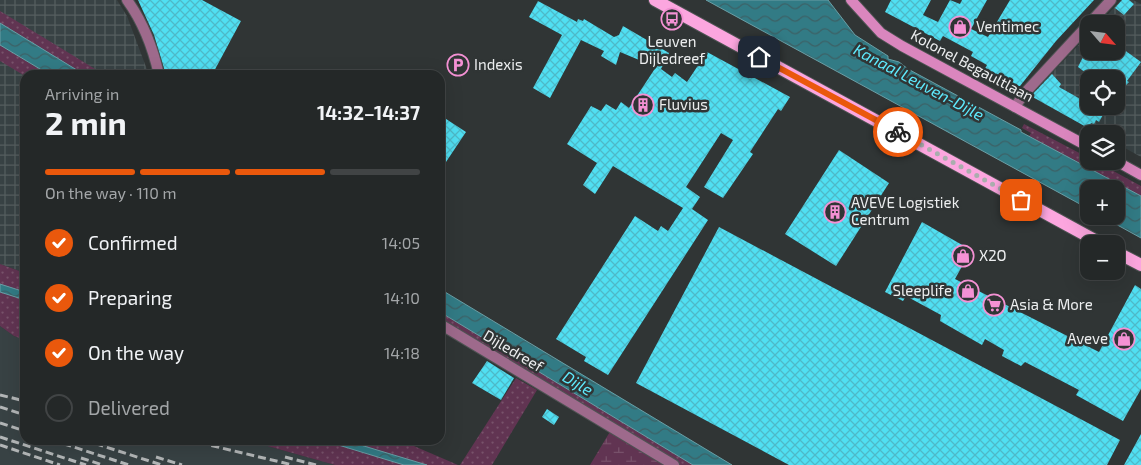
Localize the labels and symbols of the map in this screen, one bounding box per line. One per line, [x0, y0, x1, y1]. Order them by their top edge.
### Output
bus stop icon: Leuven Dijledreef [660, 7, 684, 31]
shop icon: Ventimec [948, 15, 972, 39]
north arrow [1080, 15, 1125, 60]
place label: Ventimec [976, 17, 1039, 35]
street label: Kolonel Begaultlaan [908, 25, 1037, 105]
place label: Leuven Dijledreef [639, 32, 705, 68]
pin [738, 36, 780, 78]
water label: Kanaal Leuven-Dijle [850, 39, 988, 125]
parking icon: Indexis [446, 53, 470, 77]
place label: Indexis [474, 55, 523, 73]
building icon: Fluvius [631, 93, 655, 117]
place label: Fluvius [659, 95, 708, 113]
courier [873, 107, 923, 157]
pin [1000, 179, 1042, 221]
place label: AVEVE Logistiek Centrum [851, 193, 960, 228]
building icon: AVEVE Logistiek Centrum [823, 200, 847, 224]
shop icon: X2O [951, 244, 975, 268]
place label: X2O [979, 246, 1007, 264]
shop icon: Sleeplife [956, 279, 980, 303]
place label: Sleeplife [893, 281, 952, 299]
supermarket icon: Asia & More [982, 293, 1006, 317]
place label: Asia & More [1010, 295, 1093, 313]
street label: Dijledreef [480, 325, 547, 376]
shop icon: Aveve [1112, 327, 1136, 351]
place label: Aveve [1067, 329, 1108, 347]
water label: Dijle [559, 366, 597, 400]

